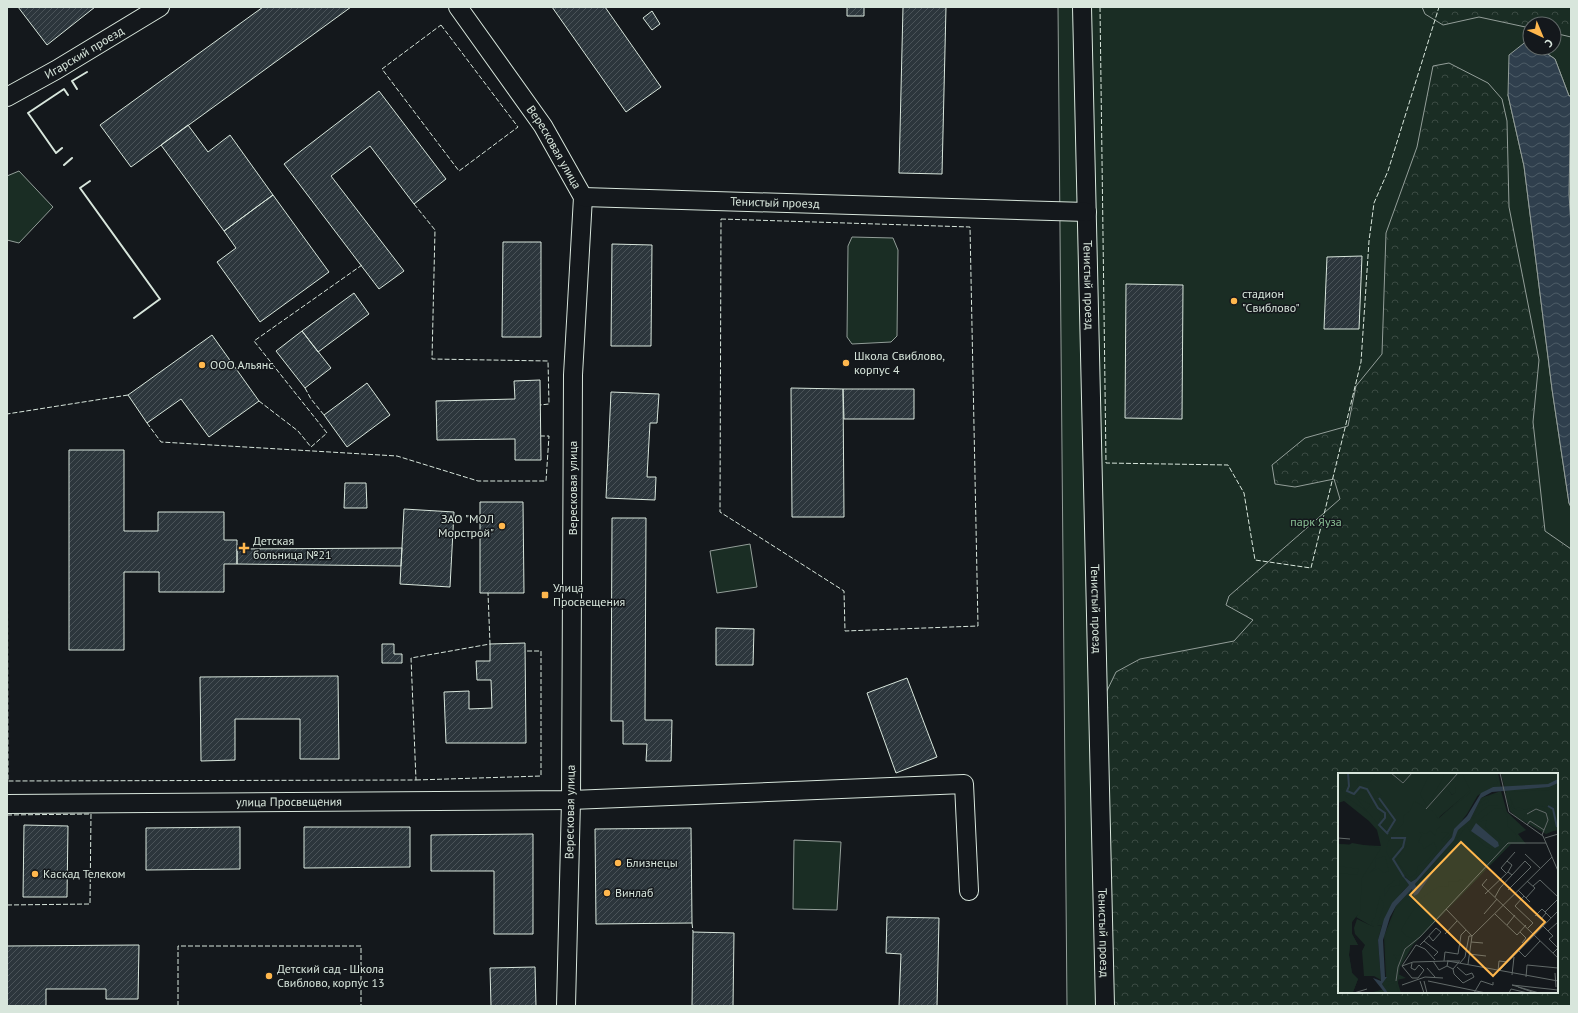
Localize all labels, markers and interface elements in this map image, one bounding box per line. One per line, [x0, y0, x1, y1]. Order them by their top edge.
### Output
north arrow [1522, 16, 1562, 56]
street label: Игарский проезд [42, 22, 127, 82]
text: С [1542, 36, 1556, 50]
street label: Вересковая улица [524, 102, 585, 191]
street label: Тенистый проезд [730, 193, 820, 211]
street label: Тенистый проезд [1080, 240, 1097, 330]
place label: стадион "Свиблово" [1242, 286, 1300, 315]
marker: стадион "Свиблово" [1229, 296, 1239, 306]
place label: Школа Свиблово, корпус 4 [854, 348, 945, 377]
place label: ООО Альянс [210, 357, 274, 372]
marker: Школа Свиблово, корпус 4 [841, 358, 851, 368]
marker: ООО Альянс [197, 360, 207, 370]
street label: Вересковая улица [565, 441, 580, 535]
place label: ЗАО "МОЛ Морстрой" [438, 511, 494, 540]
park label: парк Яуза [1290, 514, 1342, 529]
marker: ЗАО "МОЛ Морстрой" [497, 521, 507, 531]
place label: Детская больница №21 [253, 533, 332, 562]
marker: Детская больница №21 [238, 542, 250, 554]
street label: Тенистый проезд [1088, 564, 1105, 654]
place label: Улица Просвещения [553, 580, 625, 609]
marker: Улица Просвещения [540, 590, 550, 600]
street label: Вересковая улица [561, 765, 578, 859]
inset map [1338, 773, 1558, 993]
street label: улица Просвещения [236, 794, 342, 809]
place label: Близнецы [626, 855, 678, 870]
marker: Близнецы [613, 858, 623, 868]
place label: Каскад Телеком [43, 866, 126, 881]
marker: Каскад Телеком [30, 869, 40, 879]
place label: Винлаб [615, 885, 653, 900]
marker: Винлаб [602, 888, 612, 898]
street label: Тенистый проезд [1095, 888, 1112, 978]
place label: Детский сад - Школа Свиблово, корпус 13 [277, 961, 385, 990]
marker: Детский сад - Школа Свиблово, корпус 13 [264, 971, 274, 981]

